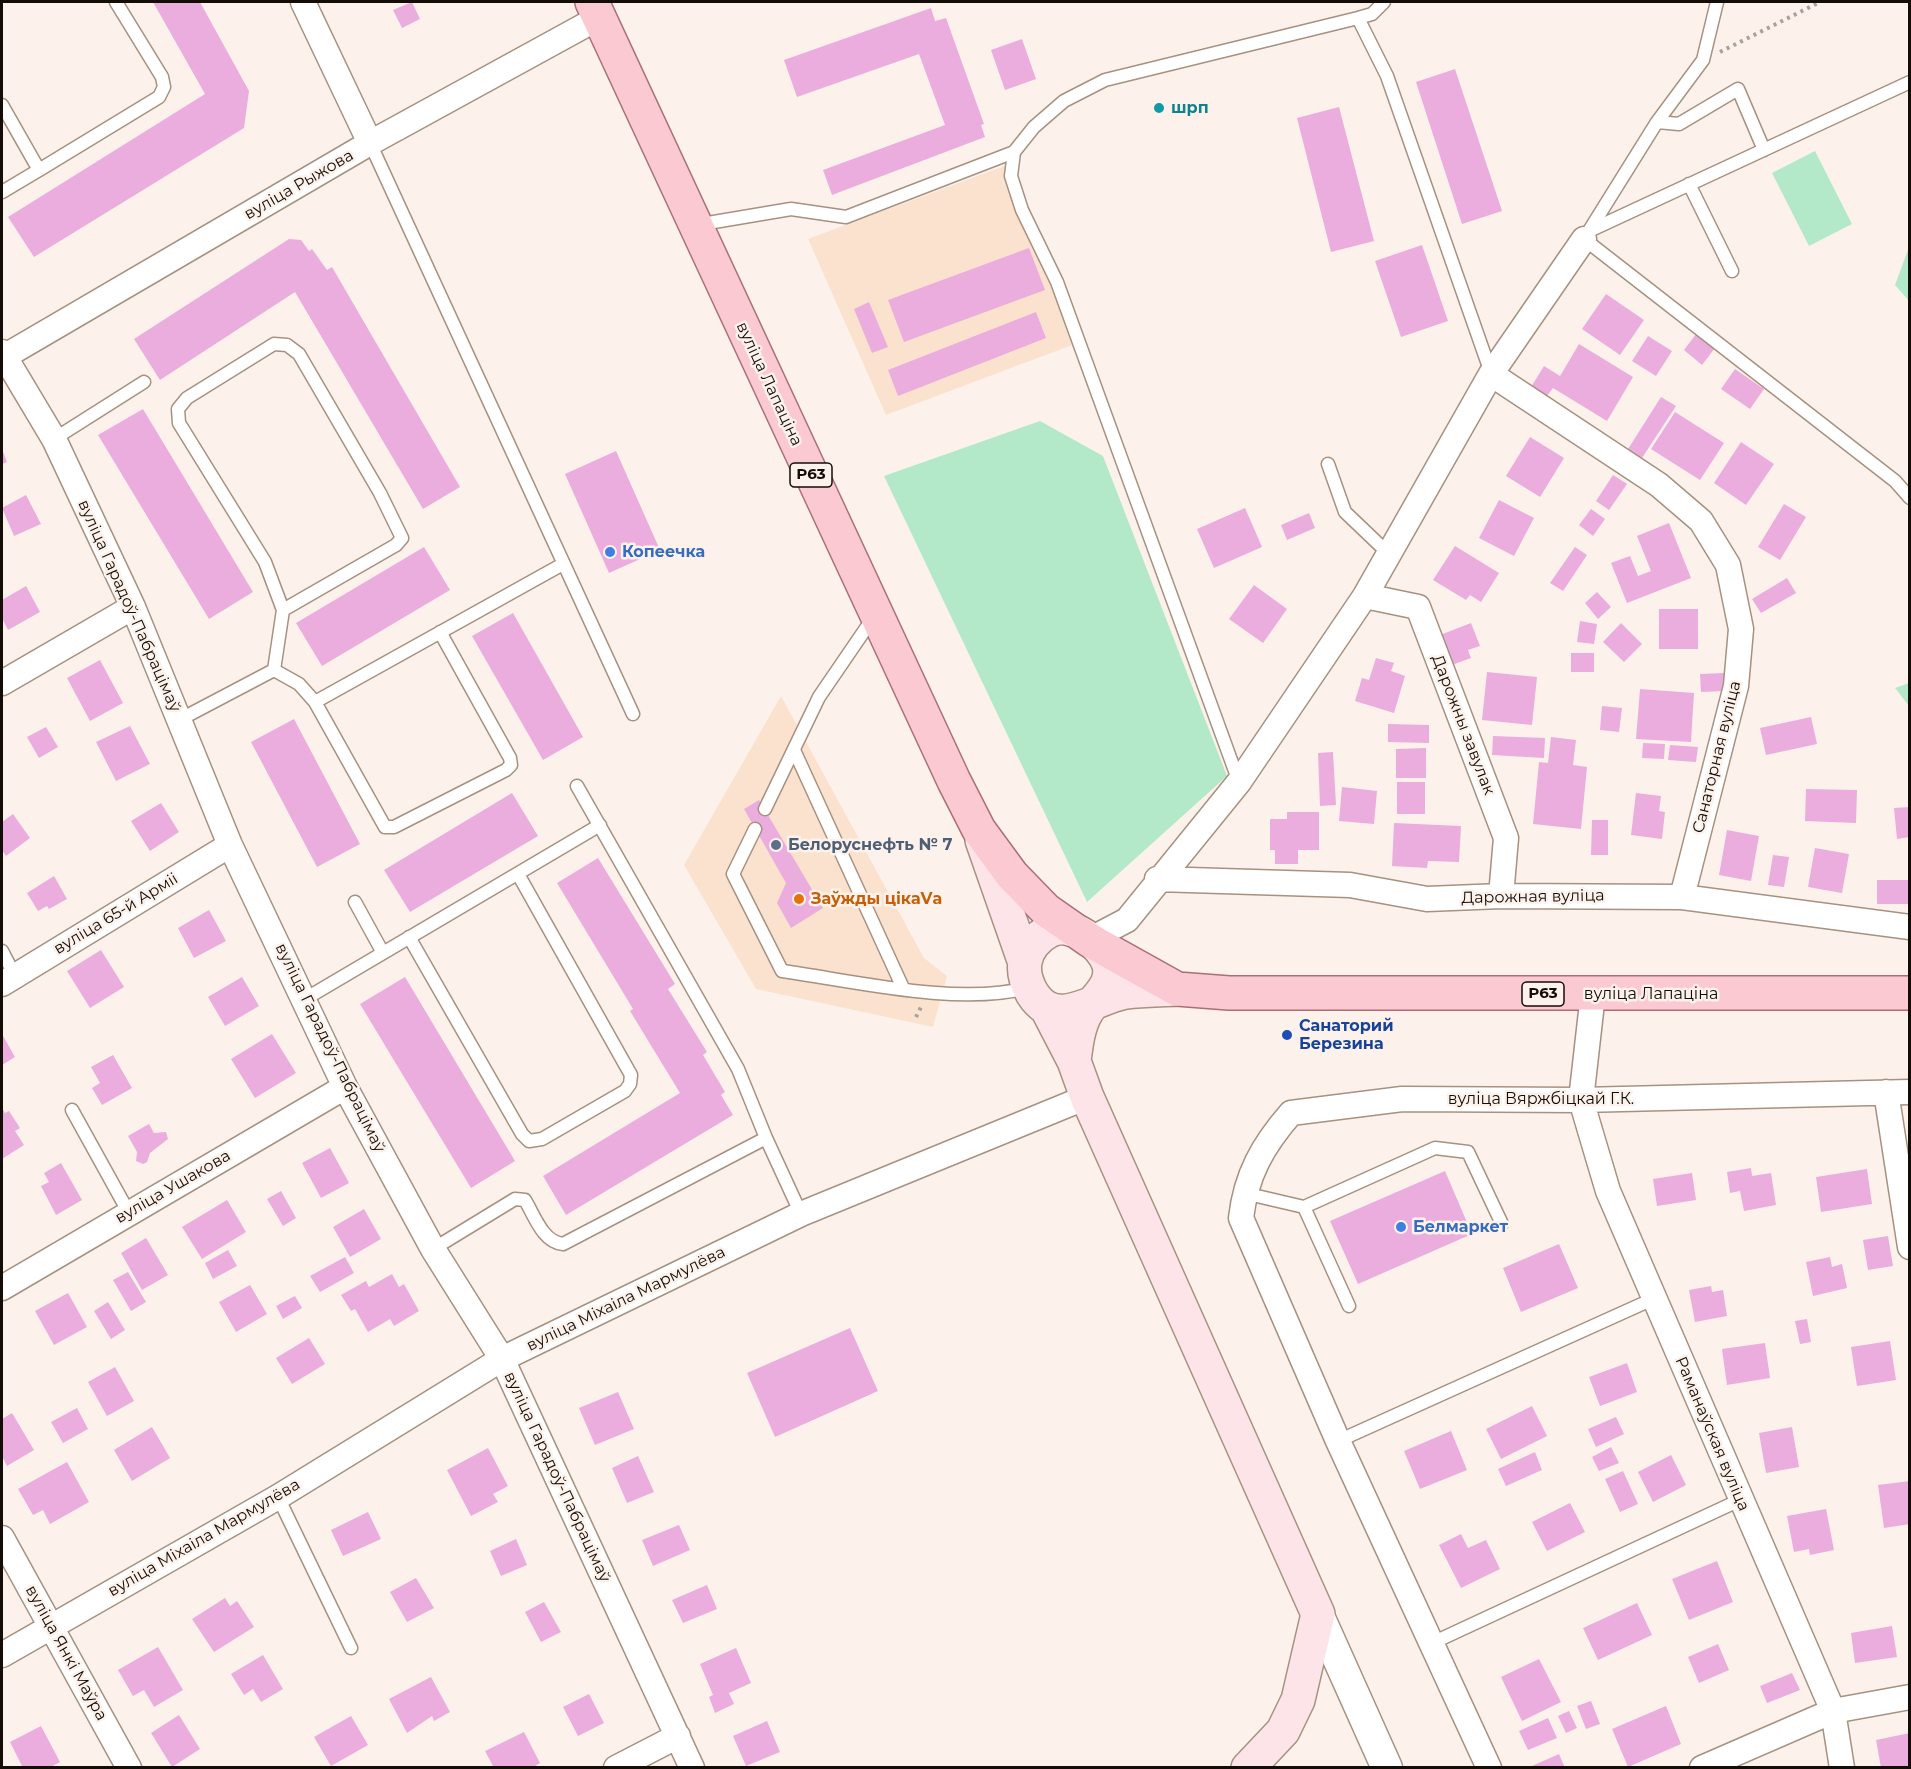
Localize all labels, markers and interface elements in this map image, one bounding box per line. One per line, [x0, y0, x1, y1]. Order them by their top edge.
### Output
place label: шрп [1171, 98, 1209, 118]
marker: шрп [1152, 101, 1166, 115]
street label: вуліца Рыжова [241, 146, 357, 224]
street label: вуліца Лапаціна [732, 319, 806, 449]
road number: Р63 [790, 463, 832, 487]
street label: вуліца Гарадоў-Пабрацімаў [73, 497, 185, 715]
place label: Копеечка [622, 542, 705, 562]
marker: Копеечка [603, 545, 617, 559]
street label: Дарожны завулак [1427, 652, 1499, 798]
street label: Санаторная вуліца [1689, 679, 1745, 835]
place label: Белоруснефть № 7 [788, 835, 952, 855]
marker: Белоруснефть № 7 [769, 838, 783, 852]
street label: вуліца 65-й Арміі [50, 869, 182, 959]
street label: Дарожная вуліца [1461, 886, 1605, 908]
place label: Заўжды цікаVа [811, 889, 942, 909]
marker: Заўжды цікаVа [792, 892, 806, 906]
street label: вуліца Гарадоў-Пабрацімаў [271, 940, 389, 1156]
road number: Р63 [1522, 982, 1564, 1006]
street label: вуліца Лапаціна [1584, 984, 1718, 1004]
place label: Санаторий Березина [1299, 1016, 1393, 1054]
marker: Санаторий Березина [1280, 1028, 1294, 1042]
street label: вуліца Вяржбіцкай Г.К. [1448, 1089, 1634, 1109]
street label: вуліца Ушакова [112, 1146, 234, 1228]
place label: Белмаркет [1413, 1217, 1508, 1237]
marker: Белмаркет [1394, 1220, 1408, 1234]
street label: вуліца Міхаіла Мармулёва [524, 1242, 728, 1356]
street label: Раманаўская вуліца [1671, 1354, 1753, 1514]
street label: вуліца Гарадоў-Пабрацімаў [500, 1369, 614, 1585]
street label: вуліца Міхаіла Мармулёва [105, 1475, 303, 1601]
street label: вуліца Янкі Маўра [21, 1582, 111, 1724]

